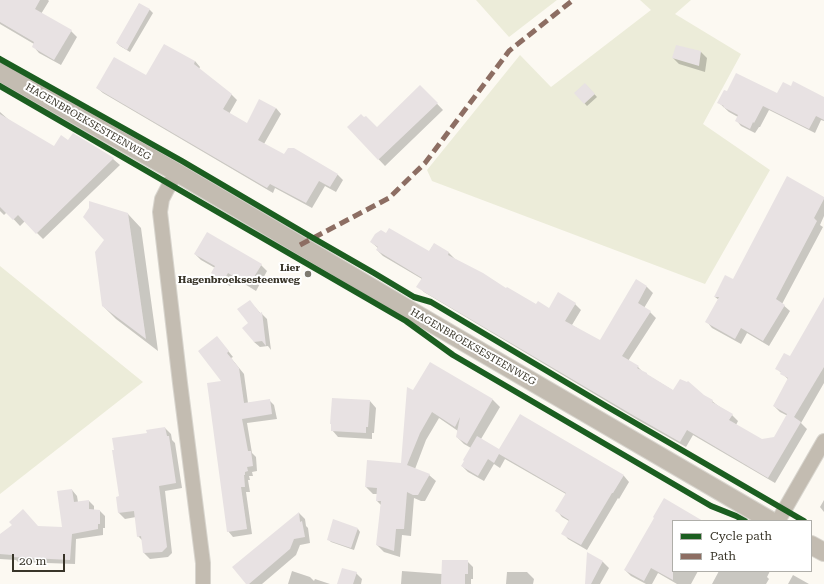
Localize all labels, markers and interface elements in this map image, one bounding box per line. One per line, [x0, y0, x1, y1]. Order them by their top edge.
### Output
street label: HAGENBROEKSESTEENWEG [23, 81, 153, 163]
place label: Lier Hagenbroeksesteenweg [178, 262, 300, 286]
marker: Lier Hagenbroeksesteenweg [303, 269, 313, 279]
street label: HAGENBROEKSESTEENWEG [408, 306, 538, 388]
legend [672, 520, 812, 572]
text: Cycle path [710, 529, 772, 543]
scale bar [14, 546, 67, 572]
text: Path [710, 549, 736, 563]
text: 20 m [19, 554, 46, 568]

